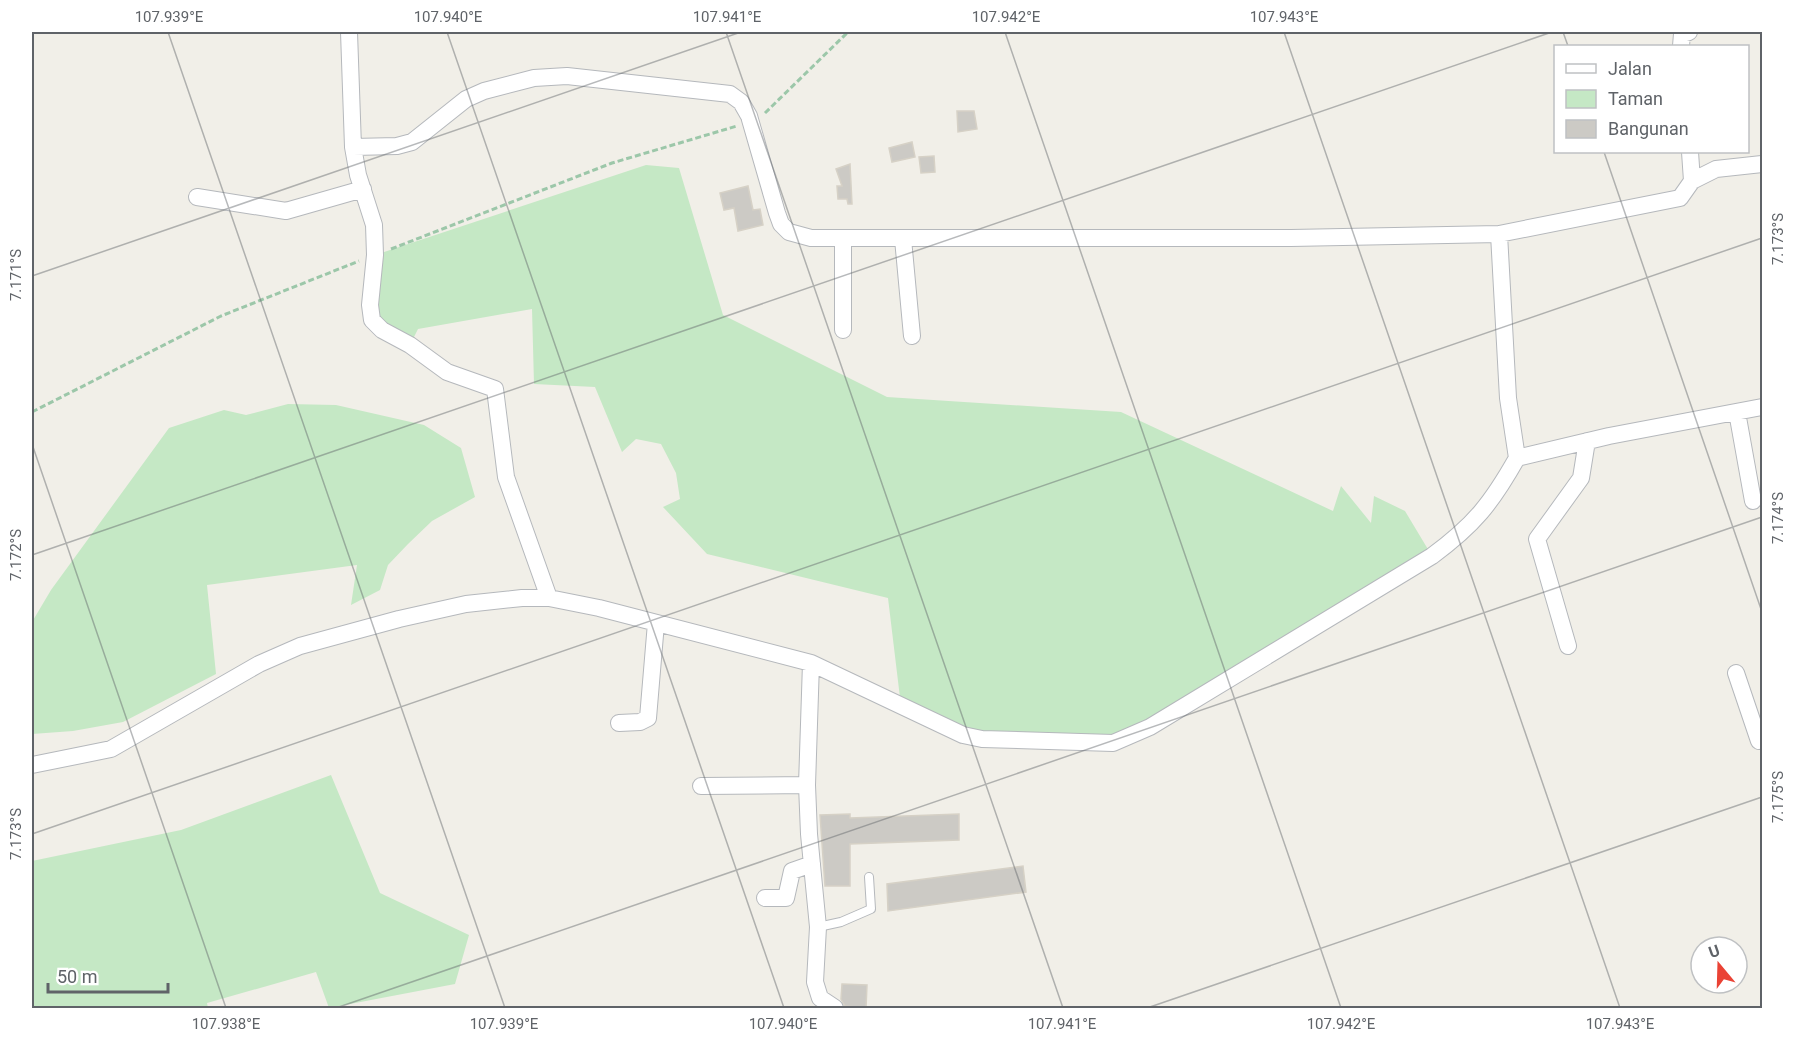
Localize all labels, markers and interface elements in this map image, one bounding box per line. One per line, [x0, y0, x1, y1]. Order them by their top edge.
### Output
text: 107.939°E [135, 8, 204, 26]
text: 107.940°E [414, 8, 483, 26]
text: 107.941°E [693, 8, 762, 26]
text: 107.942°E [972, 8, 1041, 26]
text: 107.943°E [1250, 8, 1319, 26]
legend [1554, 45, 1749, 153]
text: Jalan [1608, 58, 1652, 79]
text: Taman [1608, 88, 1663, 109]
text: Bangunan [1608, 118, 1689, 139]
text: 7.173°S [1769, 213, 1787, 265]
text: 7.171°S [7, 249, 25, 301]
text: 7.174°S [1769, 492, 1787, 544]
text: 7.172°S [7, 529, 25, 581]
text: 7.175°S [1769, 771, 1787, 823]
text: 7.173°S [7, 808, 25, 860]
north arrow [1689, 935, 1749, 995]
text: U [1706, 941, 1722, 962]
scale bar [48, 956, 168, 994]
text: 50 m [57, 966, 97, 987]
text: 107.938°E [192, 1015, 261, 1033]
text: 107.939°E [470, 1015, 539, 1033]
text: 107.940°E [749, 1015, 818, 1033]
text: 107.941°E [1028, 1015, 1097, 1033]
text: 107.942°E [1307, 1015, 1376, 1033]
text: 107.943°E [1586, 1015, 1655, 1033]

